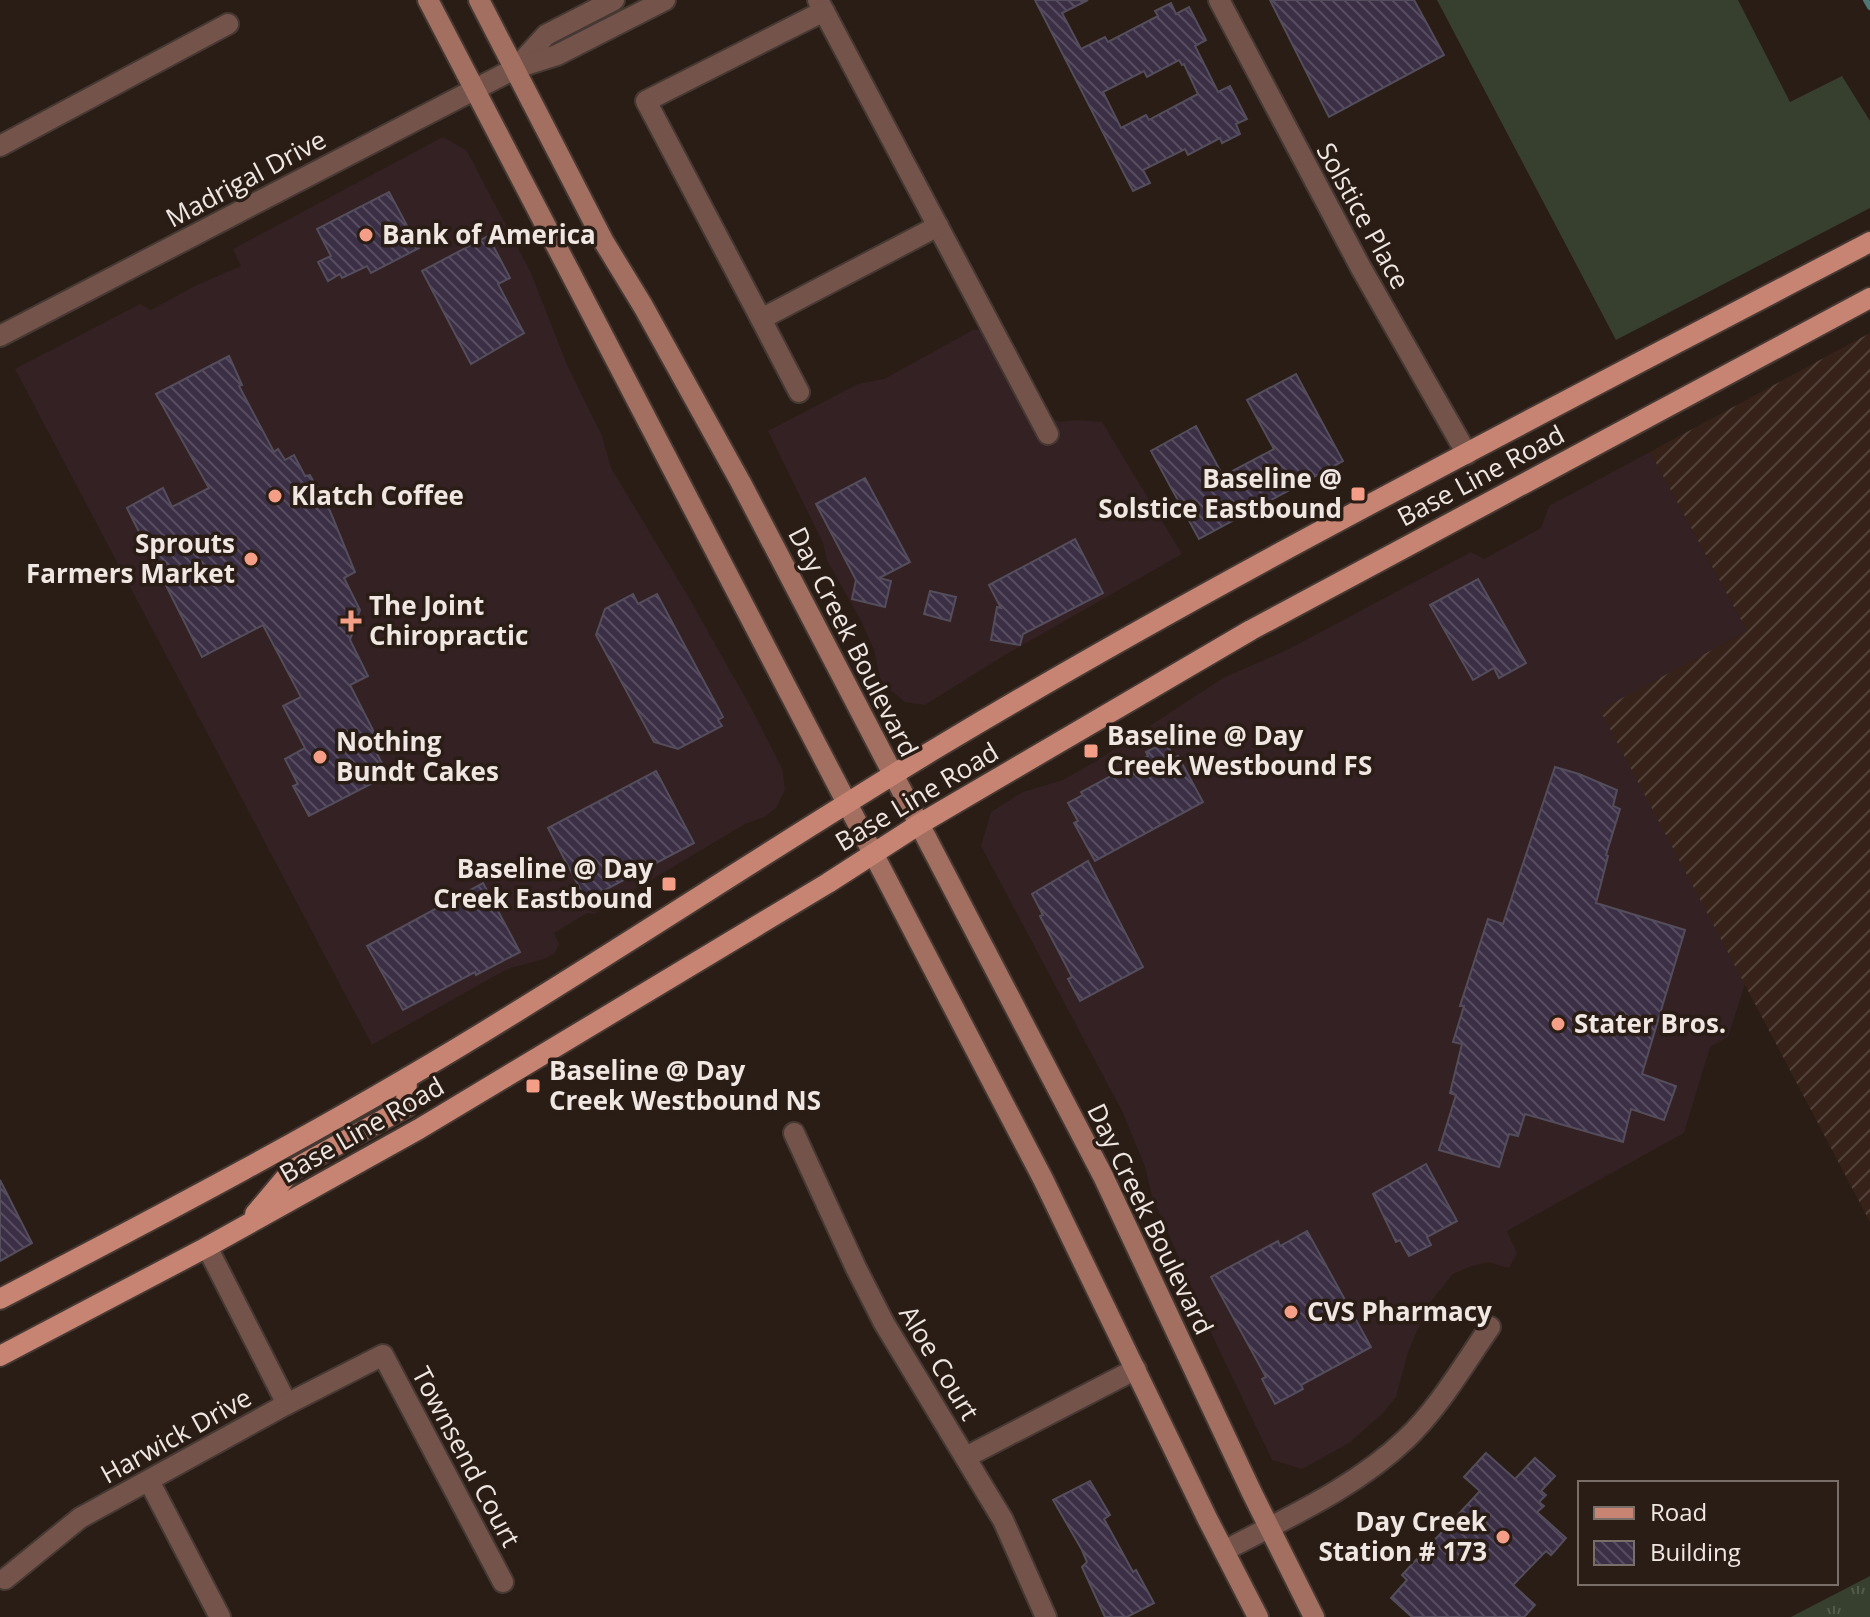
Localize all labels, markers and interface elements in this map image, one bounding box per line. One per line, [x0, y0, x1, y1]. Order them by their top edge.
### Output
street label: Madrigal Drive [159, 121, 332, 235]
street label: Solstice Place [1309, 136, 1419, 295]
place label: Bank of America [382, 216, 596, 252]
marker: Bank of America [357, 226, 375, 244]
street label: Base Line Road [1391, 416, 1570, 534]
place label: Baseline @ Solstice Eastbound [1098, 460, 1342, 526]
place label: Klatch Coffee [291, 477, 464, 513]
marker: Baseline @ Solstice Eastbound [1349, 485, 1367, 503]
marker: Klatch Coffee [266, 487, 284, 505]
street label: Day Creek Boulevard [780, 521, 927, 763]
place label: Sprouts Farmers Market [26, 525, 235, 591]
marker: Sprouts Farmers Market [242, 550, 260, 568]
place label: The Joint Chiropractic [369, 587, 528, 653]
marker: The Joint Chiropractic [340, 610, 362, 632]
place label: Baseline @ Day Creek Westbound FS [1107, 717, 1372, 783]
place label: Nothing Bundt Cakes [336, 723, 499, 789]
street label: Base Line Road [828, 733, 1005, 859]
marker: Baseline @ Day Creek Westbound FS [1082, 742, 1100, 760]
marker: Nothing Bundt Cakes [311, 748, 329, 766]
place label: Baseline @ Day Creek Eastbound [433, 850, 653, 916]
marker: Baseline @ Day Creek Eastbound [660, 875, 678, 893]
place label: Stater Bros. [1574, 1005, 1726, 1041]
marker: Stater Bros. [1549, 1015, 1567, 1033]
place label: Baseline @ Day Creek Westbound NS [549, 1052, 821, 1118]
street label: Base Line Road [273, 1067, 450, 1191]
marker: Baseline @ Day Creek Westbound NS [524, 1077, 542, 1095]
street label: Day Creek Boulevard [1079, 1097, 1223, 1340]
place label: CVS Pharmacy [1307, 1293, 1492, 1329]
street label: Aloe Court [892, 1298, 988, 1427]
marker: CVS Pharmacy [1282, 1303, 1300, 1321]
street label: Townsend Court [404, 1360, 530, 1553]
street label: Harwick Drive [94, 1379, 257, 1491]
legend [1578, 1481, 1838, 1585]
text: Road [1650, 1495, 1707, 1528]
place label: Day Creek Station # 173 [1318, 1503, 1488, 1569]
marker: Day Creek Station # 173 [1494, 1528, 1512, 1546]
text: Building [1650, 1535, 1741, 1568]

